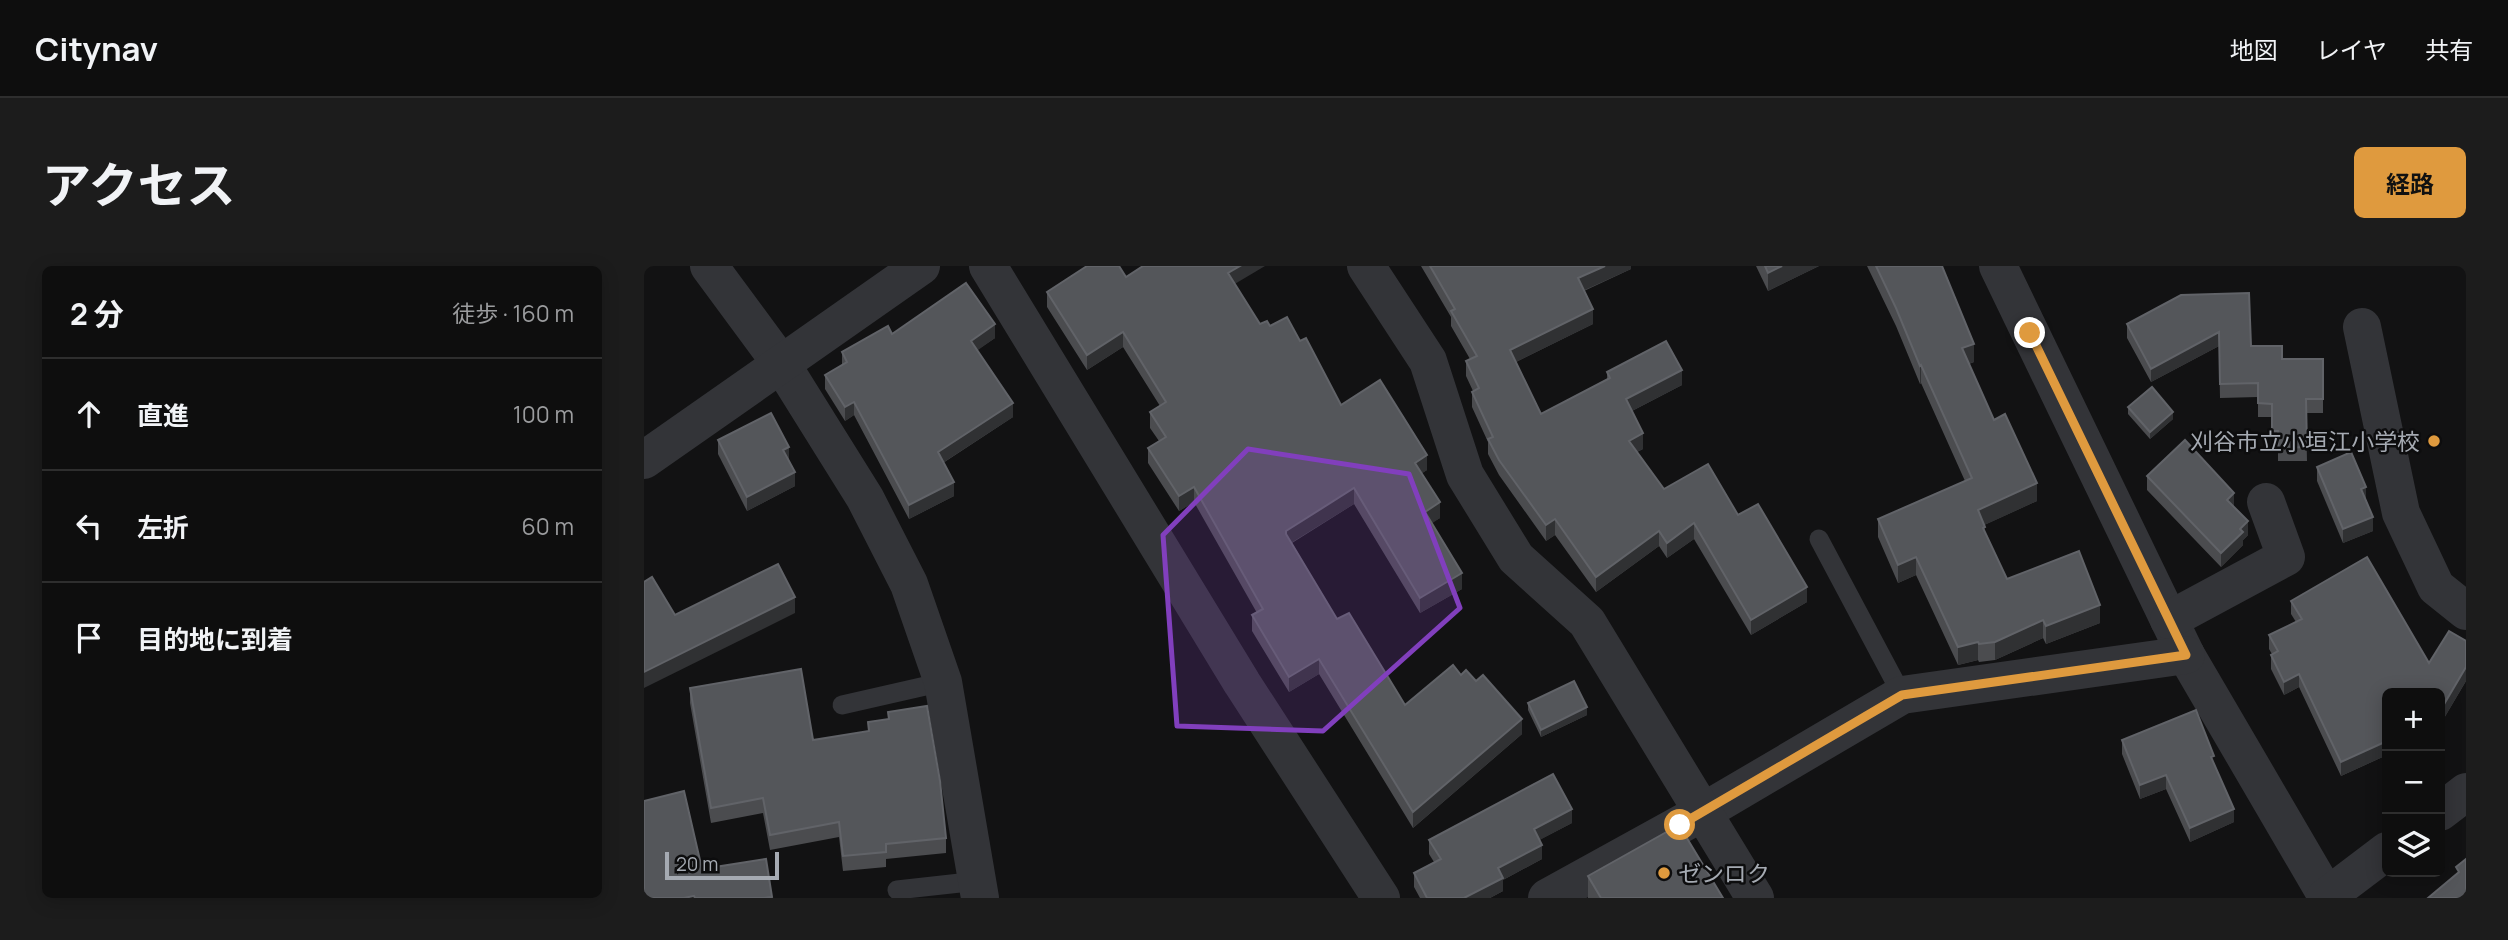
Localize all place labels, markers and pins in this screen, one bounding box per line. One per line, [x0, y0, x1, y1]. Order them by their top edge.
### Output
place label: 刈谷市立小垣江小学校 [2190, 425, 2420, 457]
marker: 刈谷市立小垣江小学校 [2426, 433, 2442, 449]
place label: ゼンロク [1678, 857, 1770, 889]
marker: ゼンロク [1656, 865, 1672, 881]

